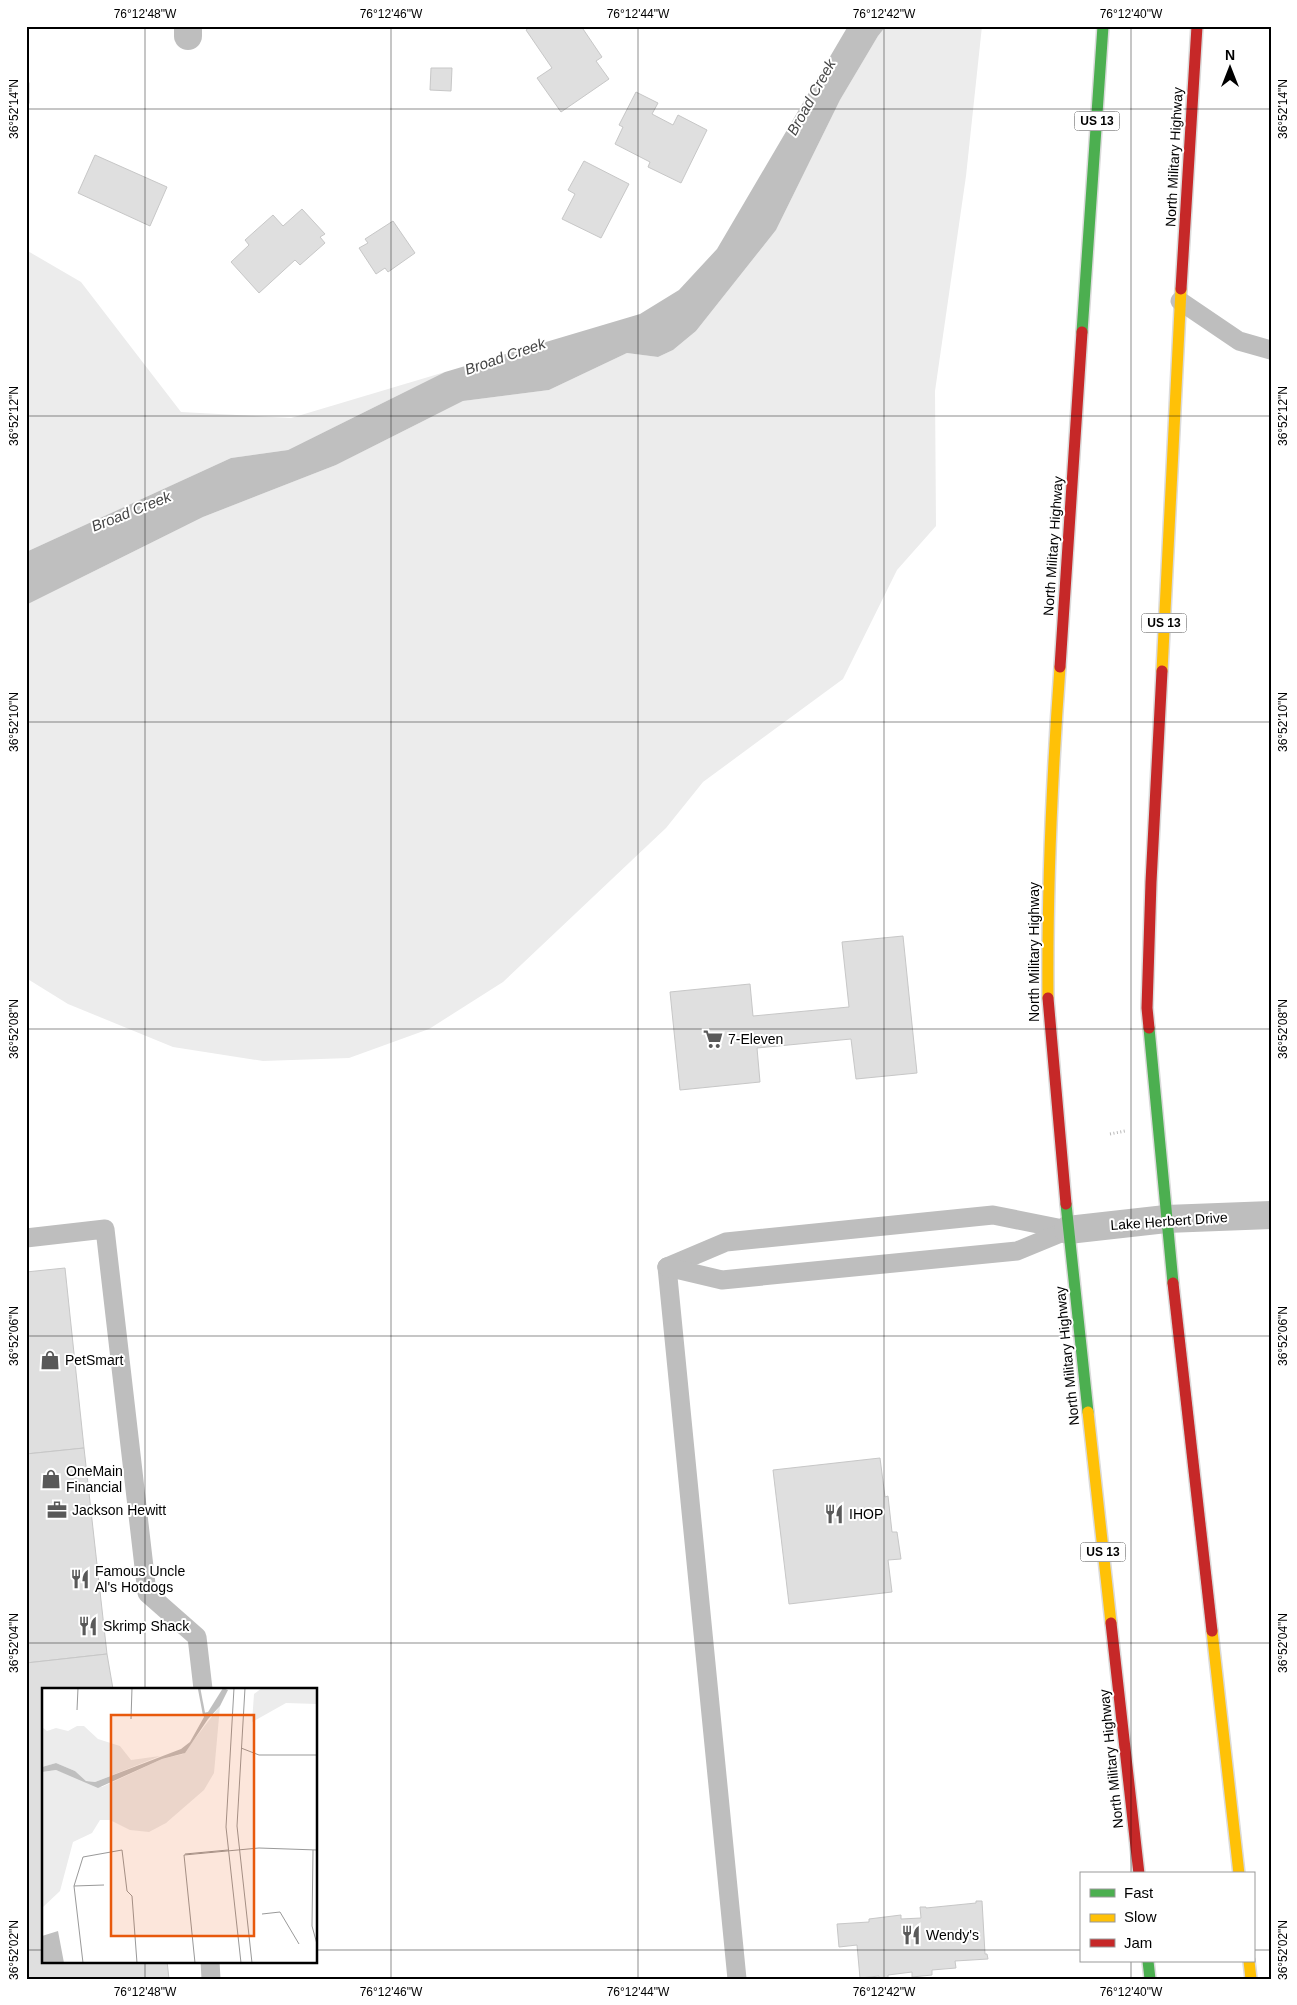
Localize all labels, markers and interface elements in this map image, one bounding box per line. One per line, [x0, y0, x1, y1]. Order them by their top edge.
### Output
text: 76°12'48"W [114, 7, 177, 21]
text: 76°12'46"W [360, 7, 423, 21]
text: 76°12'44"W [607, 7, 670, 21]
text: 76°12'42"W [853, 7, 916, 21]
text: 76°12'40"W [1100, 7, 1163, 21]
north arrow [1204, 42, 1254, 92]
text: N [1225, 47, 1235, 63]
water label: Broad Creek [783, 55, 840, 138]
text: 36°52'14"N [7, 79, 21, 139]
text: 36°52'14"N [1276, 79, 1290, 139]
street label: North Military Highway [1162, 87, 1186, 227]
road number: US 13 [1074, 112, 1120, 130]
water label: Broad Creek [462, 334, 549, 378]
text: 36°52'12"N [7, 386, 21, 446]
text: 36°52'12"N [1276, 386, 1290, 446]
street label: North Military Highway [1040, 476, 1066, 616]
water label: Broad Creek [89, 487, 175, 535]
road number: US 13 [1142, 614, 1186, 632]
text: 36°52'10"N [7, 692, 21, 752]
text: 36°52'10"N [1276, 692, 1290, 752]
street label: North Military Highway [1026, 882, 1042, 1022]
text: 36°52'08"N [7, 999, 21, 1059]
text: 36°52'08"N [1276, 999, 1290, 1059]
supermarket icon: 7-Eleven [702, 1028, 724, 1050]
place label: 7-Eleven [728, 1031, 783, 1047]
street label: Lake Herbert Drive [1110, 1209, 1228, 1233]
street label: North Military Highway [1052, 1286, 1082, 1426]
text: 36°52'06"N [7, 1306, 21, 1366]
text: 36°52'06"N [1276, 1306, 1290, 1366]
shop icon: PetSmart [39, 1349, 61, 1371]
place label: PetSmart [65, 1352, 123, 1368]
place label: OneMain Financial [66, 1463, 123, 1495]
shop icon: OneMain Financial [40, 1468, 62, 1490]
office icon: Jackson Hewitt [46, 1499, 68, 1521]
place label: Jackson Hewitt [72, 1502, 166, 1518]
restaurant icon: IHOP [823, 1503, 845, 1525]
place label: IHOP [849, 1506, 883, 1522]
road number: US 13 [1080, 1542, 1126, 1561]
place label: Famous Uncle Al's Hotdogs [95, 1563, 185, 1595]
restaurant icon: Famous Uncle Al's Hotdogs [69, 1568, 91, 1590]
text: 36°52'04"N [7, 1613, 21, 1673]
text: 36°52'04"N [1276, 1613, 1290, 1673]
restaurant icon: Skrimp Shack [77, 1615, 99, 1637]
place label: Skrimp Shack [103, 1618, 190, 1634]
inset map [42, 1688, 318, 1962]
street label: North Military Highway [1096, 1689, 1126, 1829]
legend [1080, 1872, 1254, 1962]
text: Fast [1124, 1884, 1154, 1901]
text: Slow [1124, 1908, 1157, 1925]
text: 36°52'02"N [7, 1920, 21, 1980]
text: 36°52'02"N [1276, 1920, 1290, 1980]
restaurant icon: Wendy's [900, 1924, 922, 1946]
place label: Wendy's [926, 1927, 979, 1943]
text: Jam [1124, 1934, 1152, 1951]
text: 76°12'48"W [114, 1985, 177, 1999]
text: 76°12'46"W [360, 1985, 423, 1999]
text: 76°12'44"W [607, 1985, 670, 1999]
text: 76°12'42"W [853, 1985, 916, 1999]
text: 76°12'40"W [1100, 1985, 1163, 1999]

